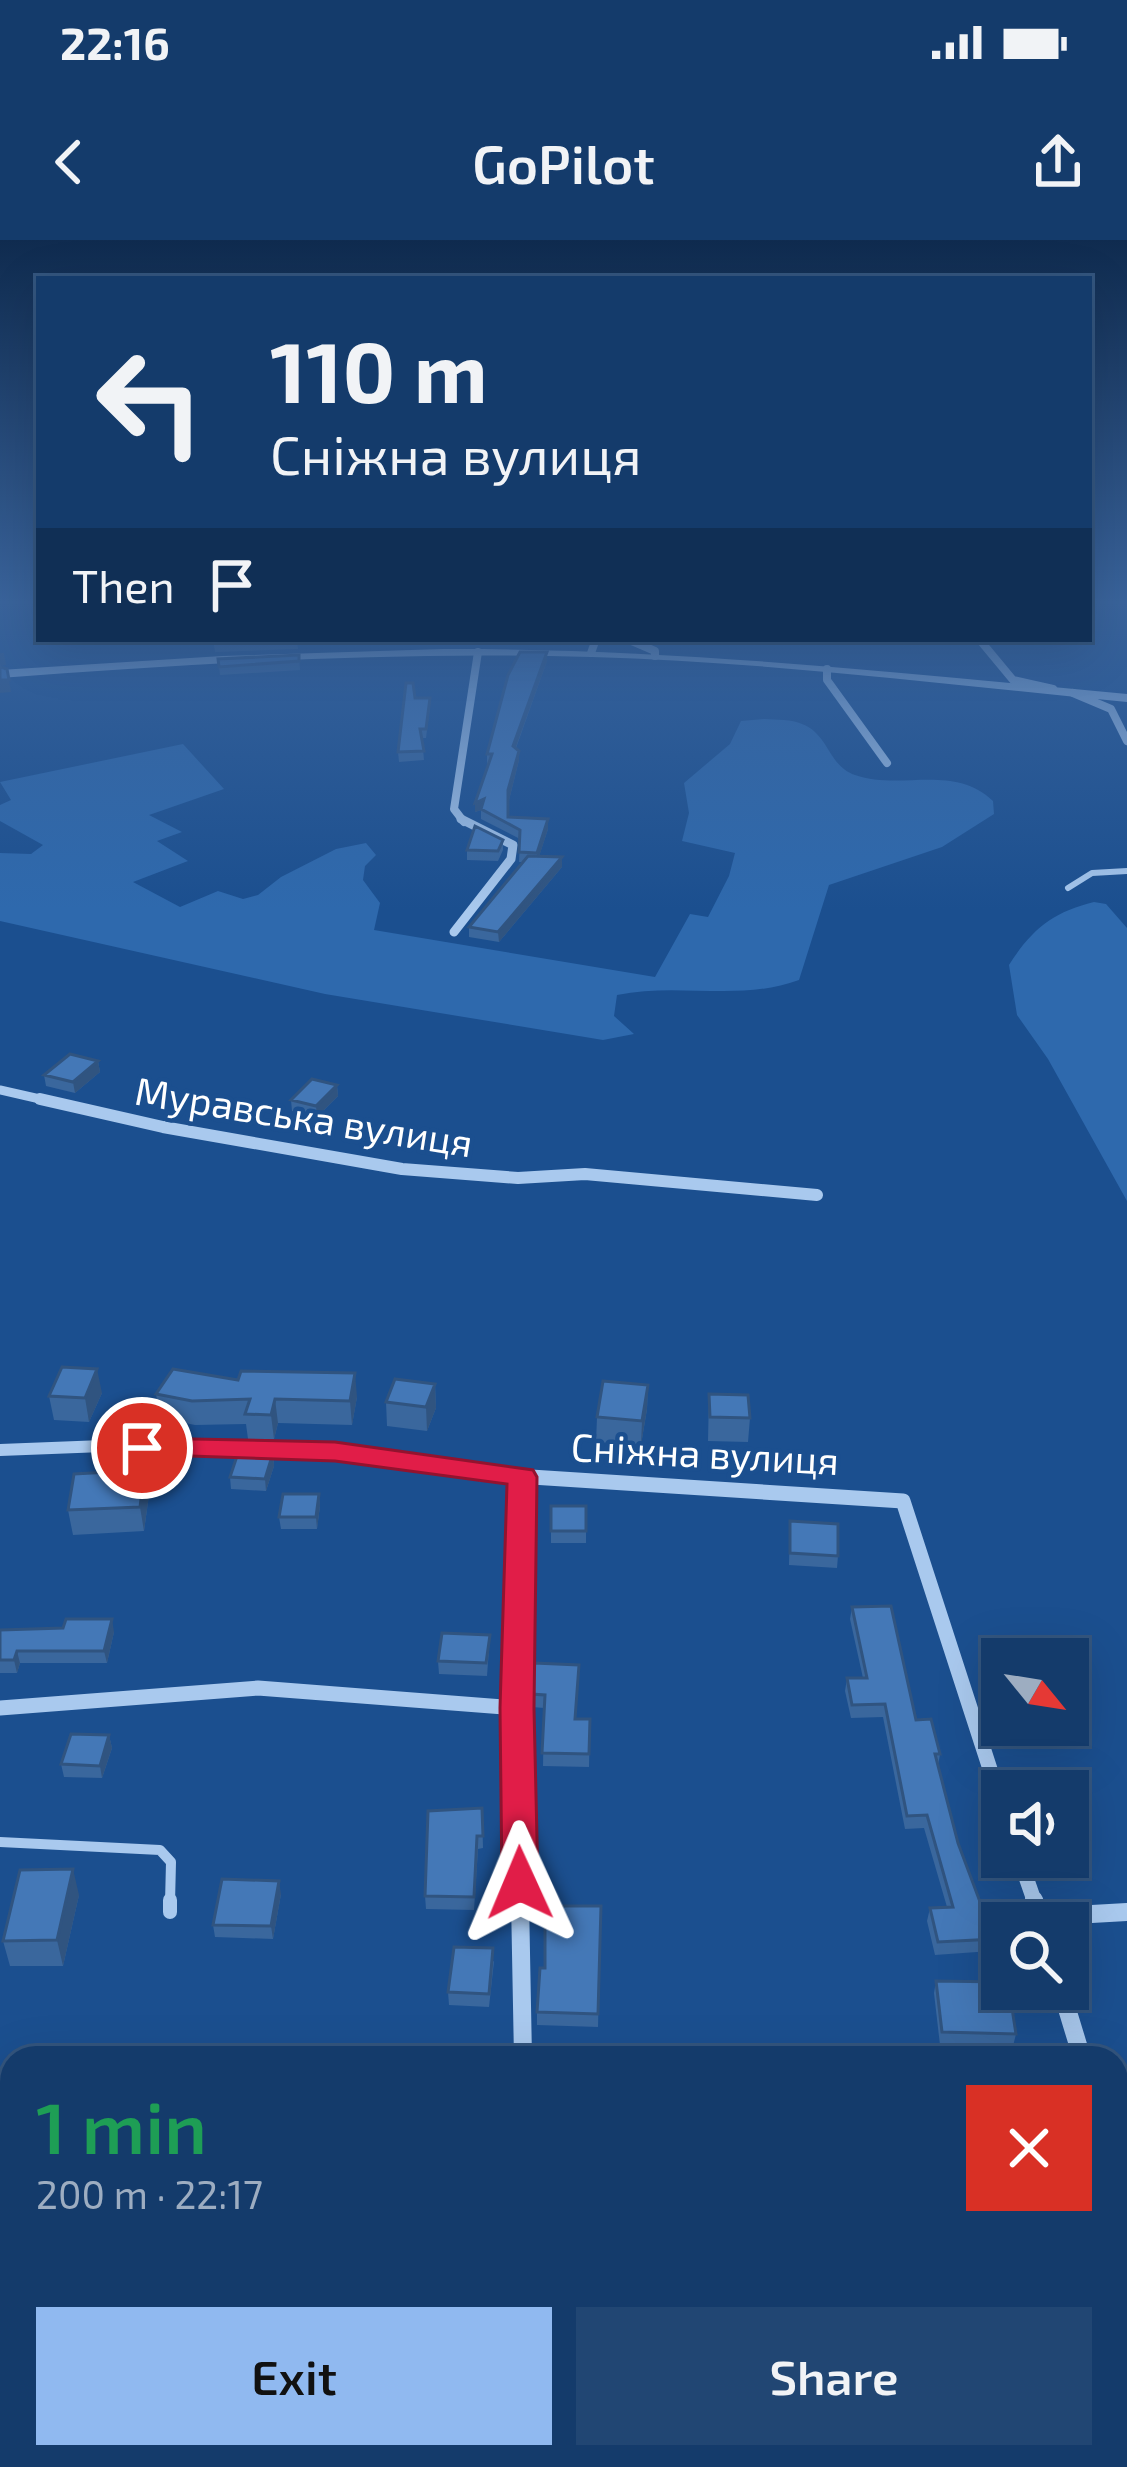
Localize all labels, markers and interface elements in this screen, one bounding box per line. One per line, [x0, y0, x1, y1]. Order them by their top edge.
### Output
text: 22:16 [60, 15, 170, 69]
icon: back [36, 129, 102, 195]
icon: share [1025, 129, 1091, 195]
text: GoPilot [472, 130, 655, 195]
text: 110 m [270, 319, 488, 420]
icon: left [72, 324, 228, 480]
text: Сніжна вулиця [270, 421, 642, 486]
icon: arrive [199, 552, 265, 618]
text: Then [72, 558, 175, 612]
street label: Муравська вулиця [132, 1066, 476, 1166]
pin [91, 1397, 193, 1499]
icon: arrive [109, 1415, 175, 1481]
street label: Сніжна вулиця [570, 1422, 840, 1484]
north arrow [981, 1638, 1089, 1746]
map controls [981, 1638, 1089, 2010]
button: sound [981, 1770, 1089, 1878]
position arrow [457, 1820, 583, 1946]
button: search [981, 1902, 1089, 2010]
text: 1 min [36, 2082, 207, 2168]
button: close [966, 2085, 1092, 2211]
text: 200 m · 22:17 [36, 2170, 263, 2217]
button: Exit [36, 2307, 552, 2445]
button: Share [576, 2307, 1092, 2445]

